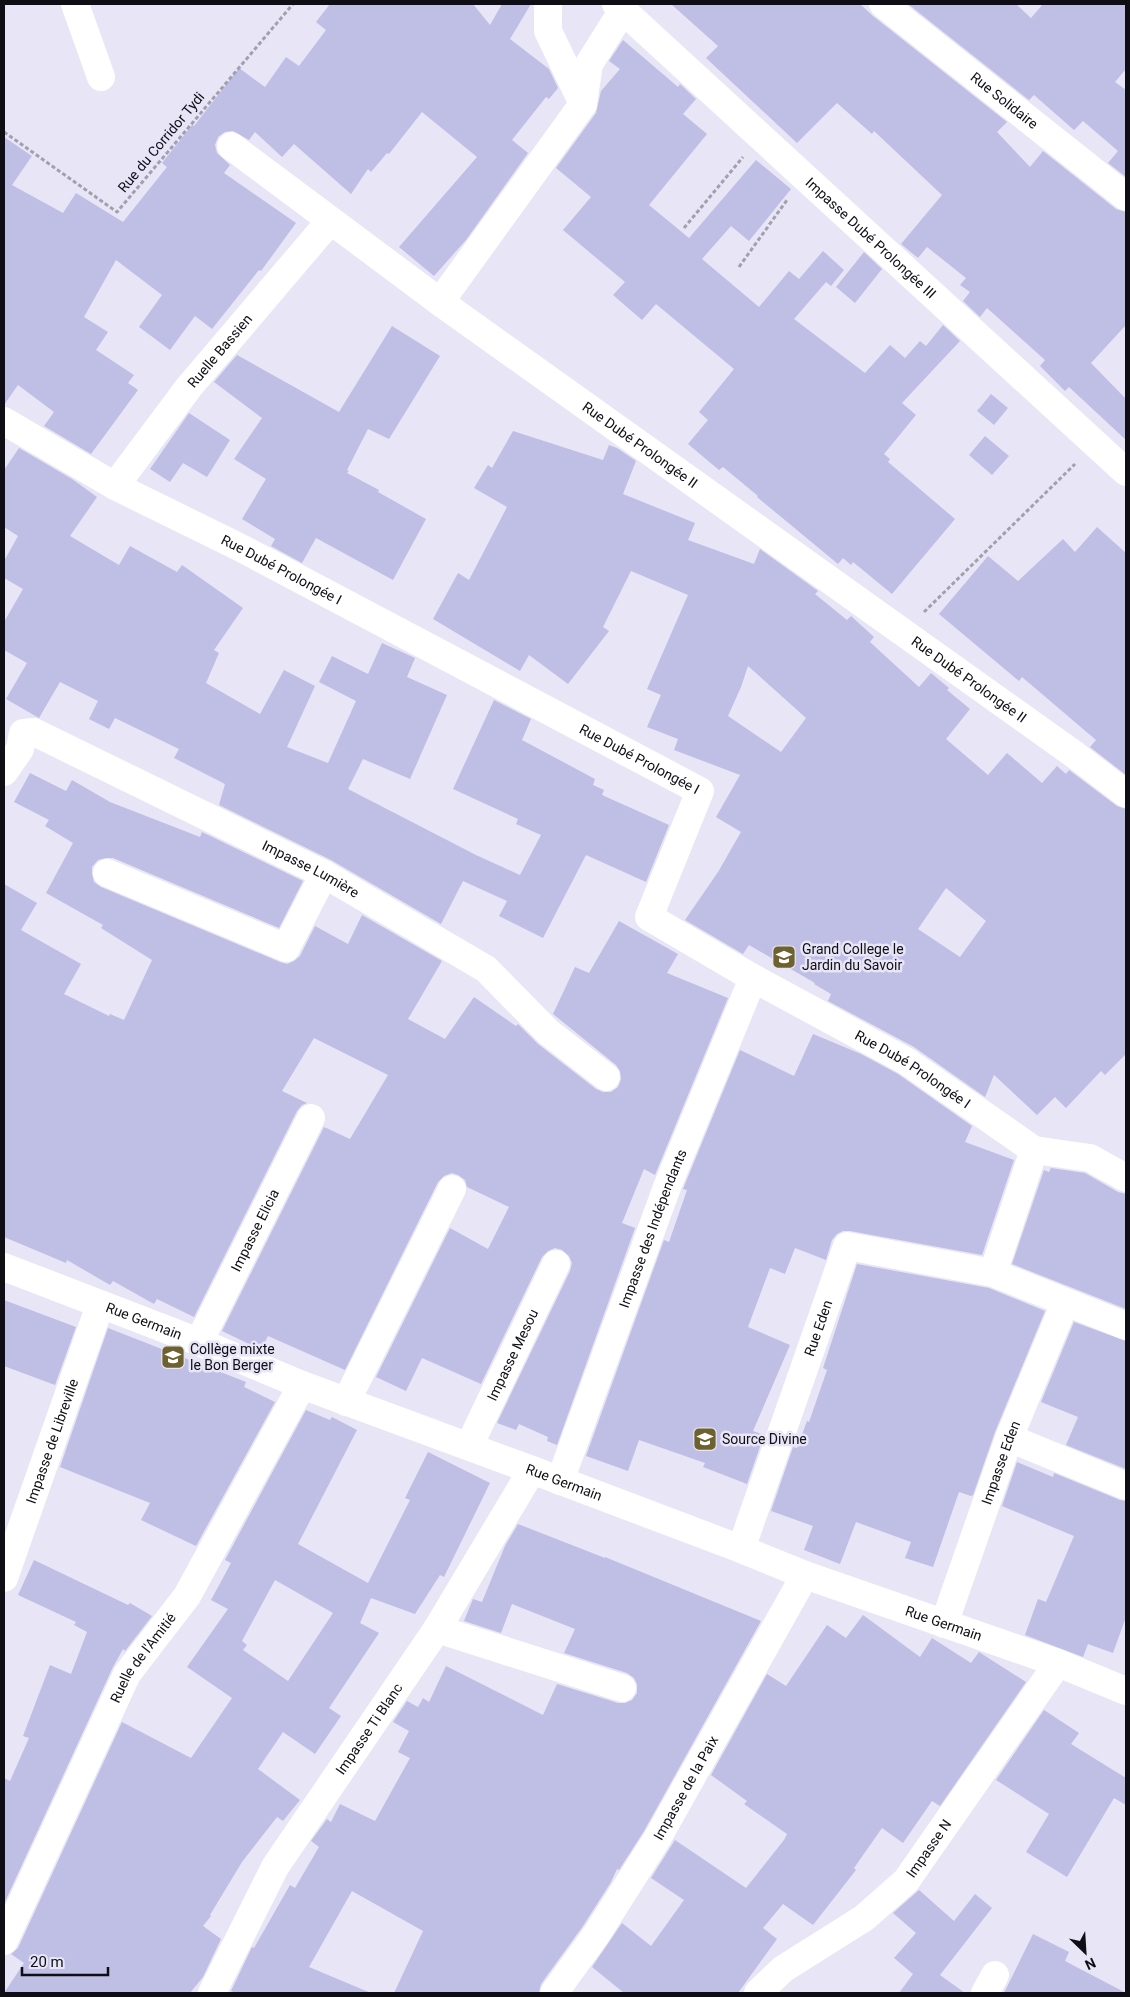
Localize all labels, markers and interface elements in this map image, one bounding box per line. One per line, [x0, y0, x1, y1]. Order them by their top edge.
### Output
street label: Rue Solidaire [968, 69, 1041, 132]
street label: Rue du Corridor Tydi [114, 89, 208, 195]
street label: Impasse Dubé Prolongée III [803, 174, 939, 302]
street label: Ruelle Bassien [184, 311, 255, 391]
street label: Rue Dubé Prolongée II [580, 398, 701, 491]
street label: Rue Dubé Prolongée I [219, 532, 344, 608]
street label: Rue Dubé Prolongée II [908, 633, 1030, 726]
street label: Rue Dubé Prolongée I [577, 721, 702, 797]
street label: Impasse Lumière [260, 837, 362, 901]
place label: Grand College le Jardin du Savoir [802, 941, 904, 973]
school or university icon: Grand College le Jardin du Savoir [771, 944, 797, 970]
street label: Rue Dubé Prolongée I [852, 1027, 974, 1111]
street label: Impasse des Indépendants [616, 1147, 690, 1310]
street label: Impasse Elicia [228, 1186, 282, 1274]
street label: Rue Eden [801, 1298, 835, 1358]
street label: Rue Germain [104, 1299, 184, 1343]
street label: Impasse Mesou [484, 1306, 541, 1403]
place label: Collège mixte le Bon Berger [190, 1341, 275, 1373]
school or university icon: Collège mixte le Bon Berger [160, 1344, 186, 1370]
street label: Impasse de Libreville [23, 1377, 81, 1506]
street label: Impasse Eden [978, 1418, 1023, 1507]
school or university icon: Source Divine [692, 1426, 718, 1452]
place label: Source Divine [722, 1431, 807, 1447]
street label: Rue Germain [524, 1460, 604, 1504]
street label: Rue Germain [903, 1603, 984, 1644]
street label: Ruelle de l'Amitié [107, 1610, 179, 1705]
street label: Impasse Ti Blanc [332, 1680, 406, 1777]
street label: Impasse de la Paix [650, 1733, 721, 1843]
street label: Impasse N [903, 1816, 954, 1881]
north arrow [1060, 1927, 1110, 1977]
scale bar [22, 1944, 109, 1976]
text: 20 m [30, 1953, 64, 1971]
text: N [1083, 1954, 1098, 1973]

